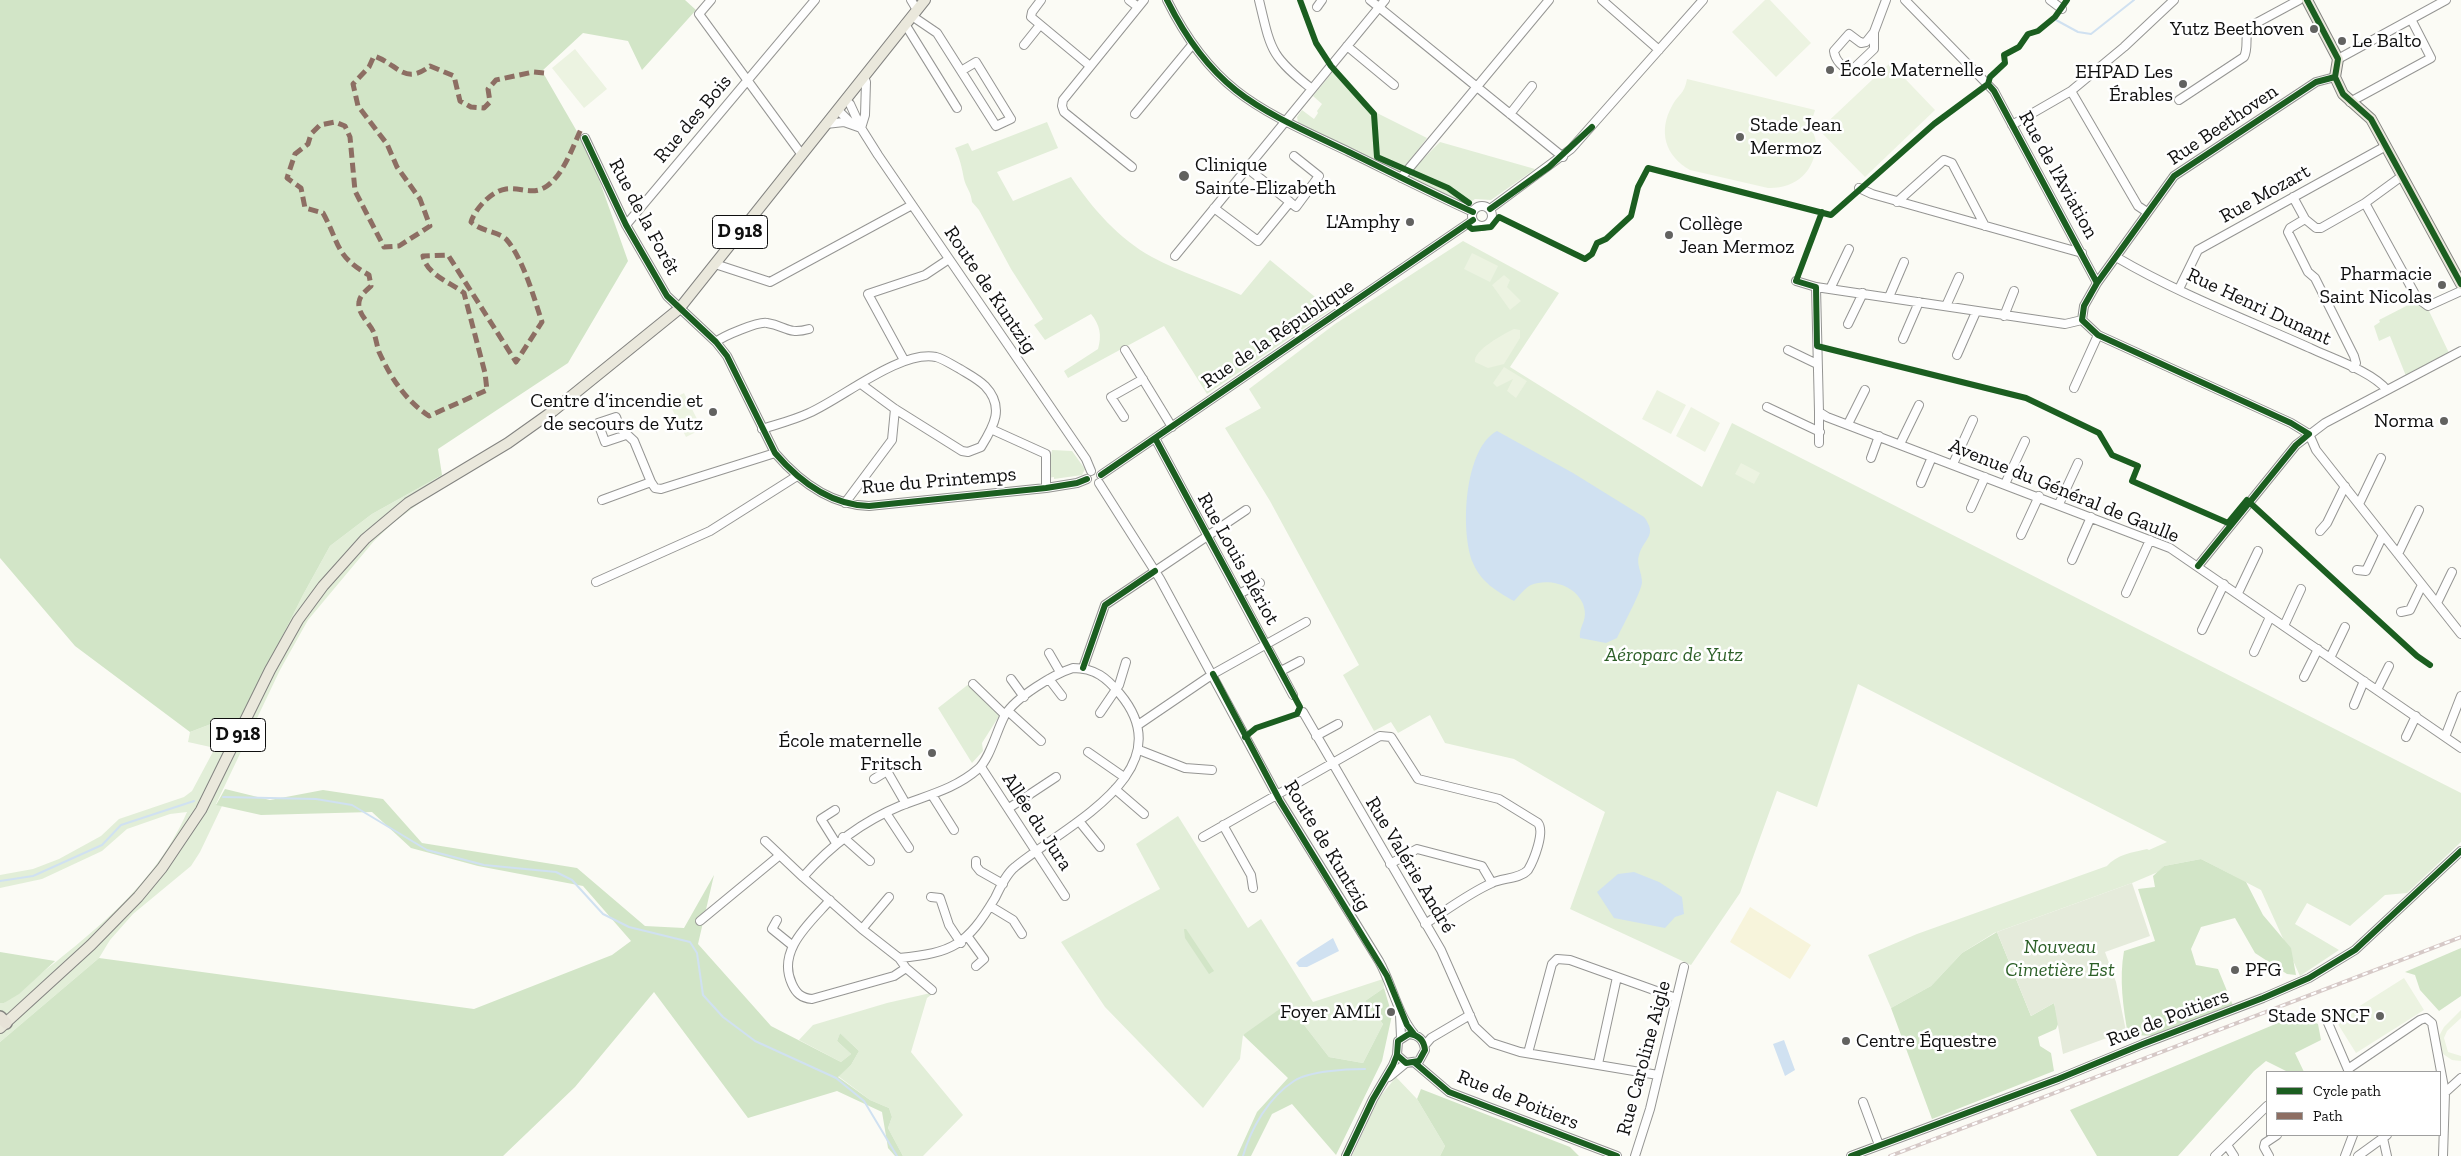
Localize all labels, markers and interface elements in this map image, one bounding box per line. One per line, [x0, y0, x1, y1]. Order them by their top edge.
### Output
place label: Yutz Beethoven [2170, 17, 2304, 41]
marker: Yutz Beethoven [2308, 23, 2320, 35]
place label: Le Balto [2352, 29, 2422, 53]
marker: Le Balto [2336, 35, 2348, 47]
place label: École Maternelle [1840, 58, 1984, 82]
place label: EHPAD Les Érables [2075, 60, 2173, 107]
marker: École Maternelle [1824, 64, 1836, 76]
street label: Rue des Bois [649, 70, 737, 168]
marker: EHPAD Les Érables [2177, 78, 2189, 90]
street label: Rue Beethoven [2163, 79, 2283, 171]
street label: Rue de l'Aviation [2013, 107, 2103, 243]
place label: Stade Jean Mermoz [1750, 113, 1842, 160]
marker: Stade Jean Mermoz [1734, 131, 1746, 143]
place label: Clinique Sainte-Elizabeth [1195, 153, 1336, 200]
street label: Rue de la Forêt [603, 155, 685, 279]
street label: Rue Mozart [2216, 159, 2314, 229]
marker: Clinique Sainte-Elizabeth [1177, 169, 1191, 183]
place label: L'Amphy [1326, 210, 1400, 234]
place label: Collège Jean Mermoz [1679, 212, 1794, 259]
road number: D 918 [712, 216, 768, 248]
marker: L'Amphy [1404, 216, 1416, 228]
street label: Route de Kuntzig [939, 222, 1041, 358]
marker: Collège Jean Mermoz [1663, 229, 1675, 241]
place label: Pharmacie Saint Nicolas [2319, 262, 2432, 309]
street label: Rue Henri Dunant [2183, 263, 2335, 351]
street label: Rue de la République [1197, 274, 1359, 394]
marker: Pharmacie Saint Nicolas [2436, 279, 2448, 291]
place label: Centre d’incendie et de secours de Yutz [530, 389, 703, 436]
marker: Centre d’incendie et de secours de Yutz [707, 406, 719, 418]
place label: Norma [2374, 409, 2434, 433]
marker: Norma [2438, 415, 2450, 427]
street label: Avenue du Général de Gaulle [1945, 434, 2183, 548]
street label: Rue du Printemps [861, 462, 1017, 500]
street label: Rue Louis Blériot [1192, 489, 1284, 629]
park label: Aéroparc de Yutz [1605, 643, 1743, 667]
road number: D 918 [210, 718, 266, 752]
place label: École maternelle Fritsch [778, 729, 922, 776]
marker: École maternelle Fritsch [926, 747, 938, 759]
street label: Allée du Jura [997, 769, 1077, 875]
street label: Route de Kuntzig [1278, 776, 1376, 916]
street label: Rue Valérie André [1360, 793, 1460, 937]
park label: Nouveau Cimetière Est [2005, 935, 2115, 982]
place label: PFG [2245, 958, 2281, 982]
marker: PFG [2229, 964, 2241, 976]
street label: Rue Caroline Aigle [1612, 978, 1676, 1138]
street label: Rue de Poitiers [2104, 984, 2232, 1052]
place label: Foyer AMLI [1280, 1000, 1381, 1024]
place label: Stade SNCF [2268, 1004, 2370, 1028]
marker: Foyer AMLI [1385, 1006, 1397, 1018]
marker: Stade SNCF [2374, 1010, 2386, 1022]
place label: Centre Équestre [1856, 1029, 1997, 1053]
marker: Centre Équestre [1840, 1035, 1852, 1047]
street label: Rue de Poitiers [1454, 1065, 1582, 1135]
legend [2266, 1071, 2441, 1136]
text: Cycle path [2313, 1082, 2381, 1100]
text: Path [2313, 1107, 2343, 1125]

